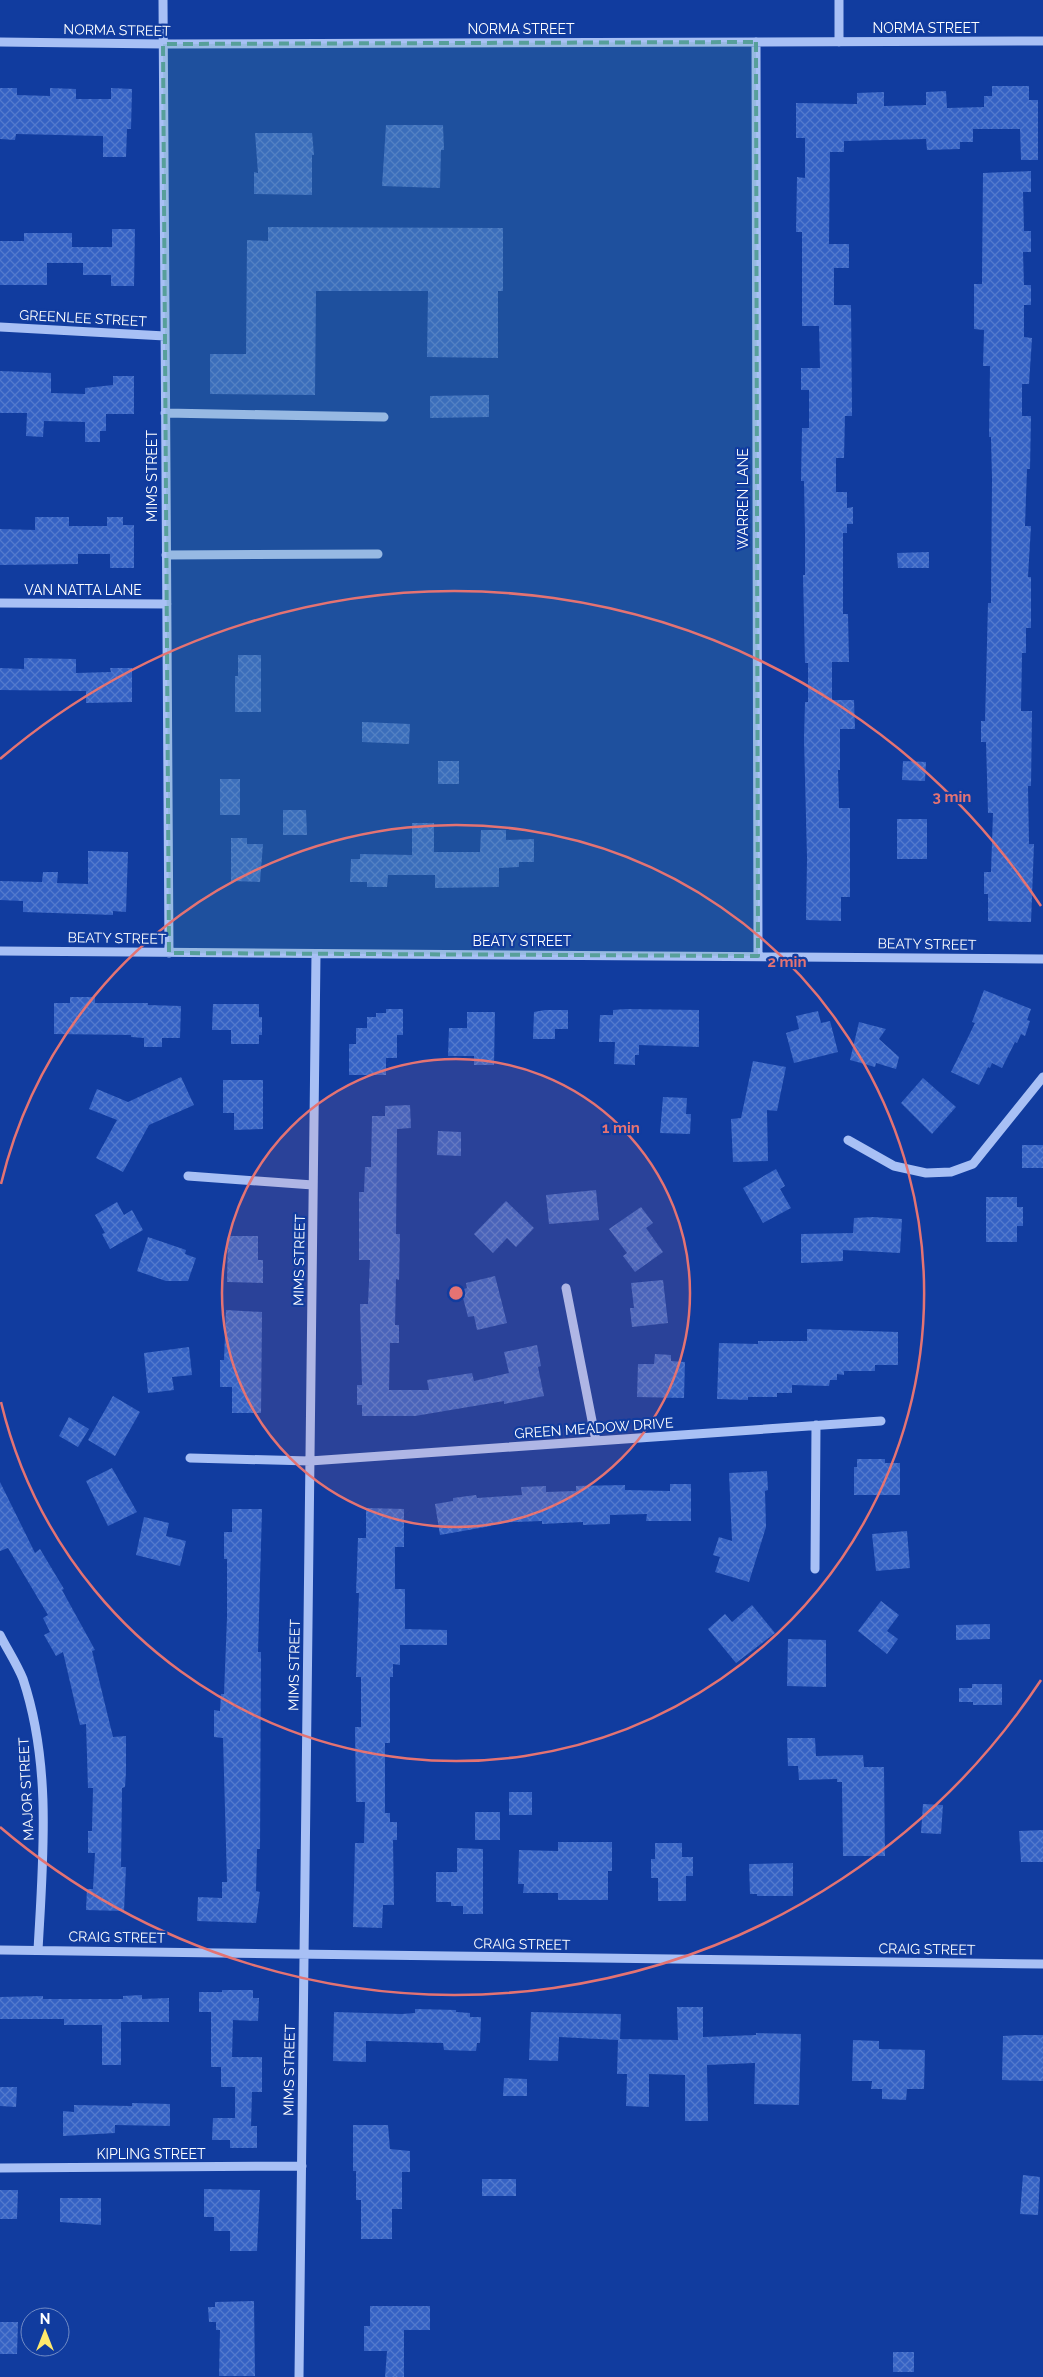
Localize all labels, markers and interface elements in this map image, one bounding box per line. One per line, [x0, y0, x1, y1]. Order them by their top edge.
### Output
street label: NORMA STREET [872, 20, 980, 36]
street label: NORMA STREET [63, 21, 171, 39]
street label: NORMA STREET [467, 21, 575, 37]
street label: GREENLEE STREET [19, 307, 148, 329]
street label: MIMS STREET [144, 430, 160, 522]
street label: WARREN LANE [735, 448, 751, 550]
street label: VAN NATTA LANE [24, 582, 142, 598]
text: 3 min [933, 788, 971, 806]
street label: BEATY STREET [67, 929, 167, 947]
street label: BEATY STREET [473, 933, 572, 949]
street label: BEATY STREET [877, 935, 977, 953]
text: 2 min [768, 953, 806, 971]
text: 1 min [602, 1119, 640, 1137]
street label: MIMS STREET [290, 1213, 308, 1306]
centre of rings [447, 1284, 465, 1302]
street label: GREEN MEADOW DRIVE [514, 1414, 674, 1442]
street label: MIMS STREET [285, 1618, 303, 1711]
street label: MAJOR STREET [15, 1736, 37, 1841]
street label: CRAIG STREET [68, 1928, 166, 1946]
street label: CRAIG STREET [473, 1935, 571, 1953]
street label: CRAIG STREET [878, 1940, 976, 1958]
street label: MIMS STREET [280, 2023, 298, 2116]
street label: KIPLING STREET [97, 2146, 206, 2162]
north arrow [20, 2307, 70, 2357]
text: N [40, 2311, 50, 2327]

